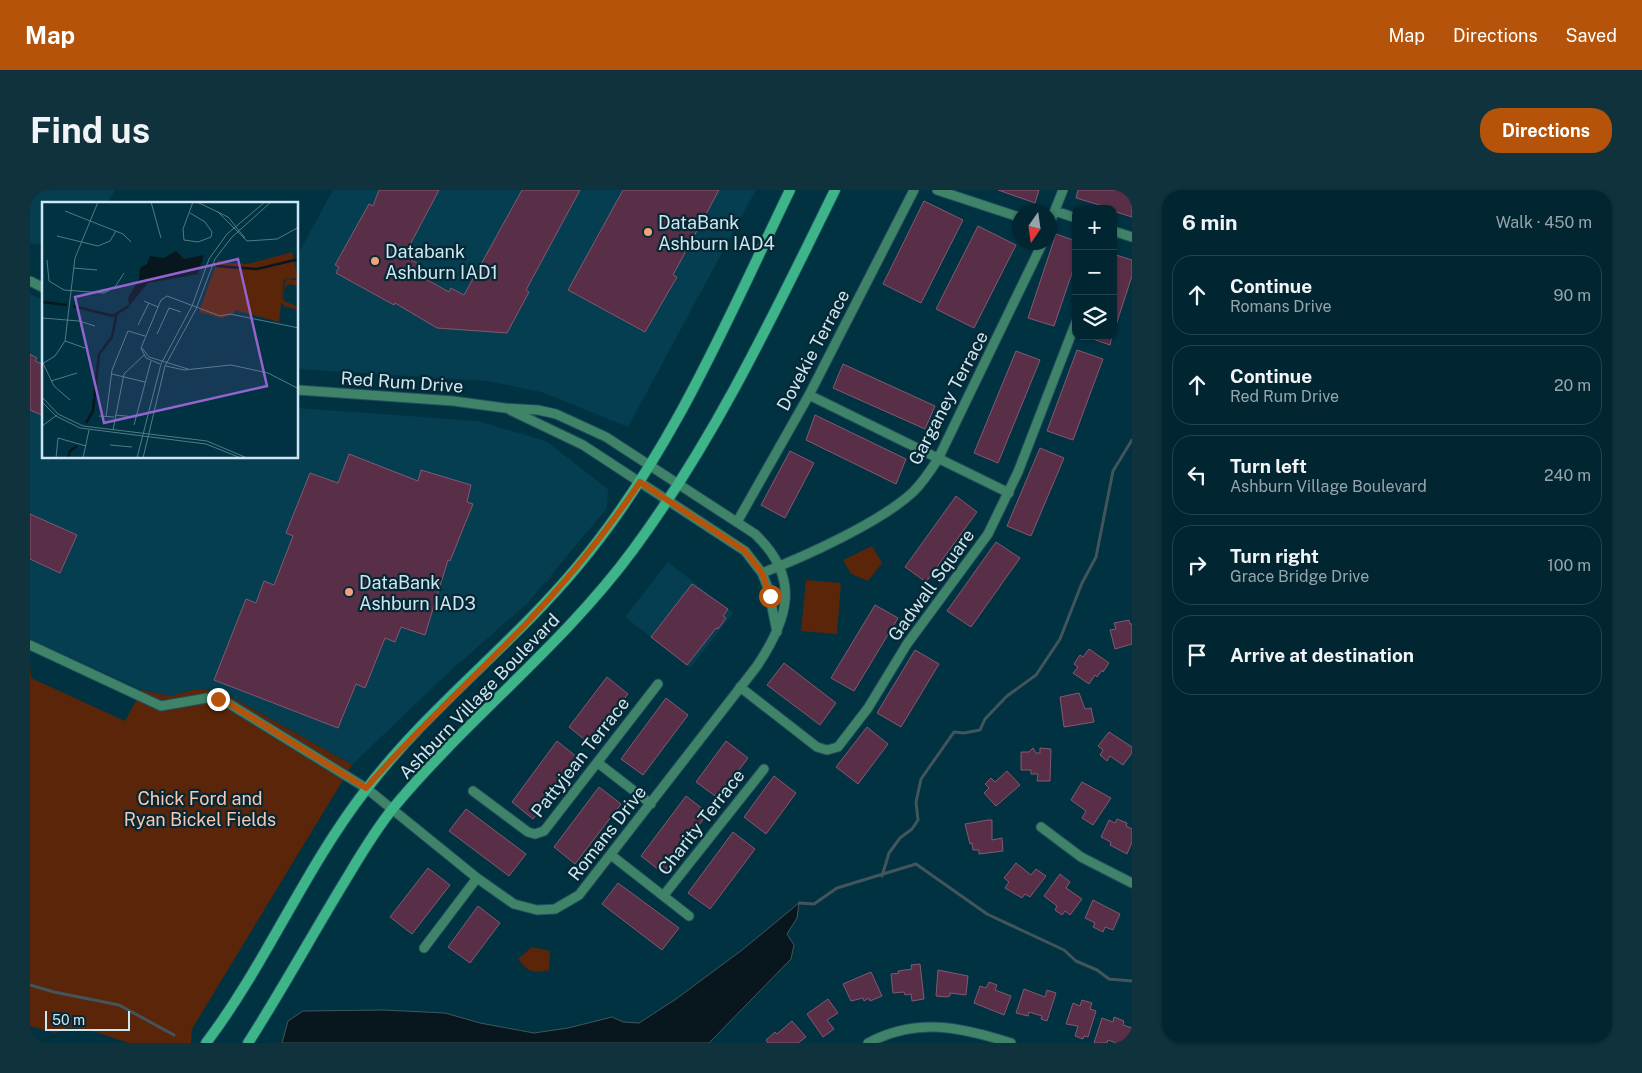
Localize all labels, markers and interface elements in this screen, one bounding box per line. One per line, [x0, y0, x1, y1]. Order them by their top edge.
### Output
text: Map [25, 21, 75, 49]
text: Map [1388, 25, 1425, 46]
text: Directions [1453, 25, 1538, 46]
text: Saved [1566, 25, 1617, 46]
button: Directions [1480, 108, 1612, 153]
text: Find us [30, 110, 150, 151]
inset map [42, 202, 299, 459]
north arrow [1012, 205, 1057, 250]
map controls [1072, 205, 1117, 340]
button: + [1072, 205, 1117, 250]
text: 6 min [1182, 210, 1238, 235]
place label: DataBank Ashburn IAD4 [658, 212, 775, 254]
text: Walk · 450 m [1496, 213, 1592, 232]
marker: DataBank Ashburn IAD4 [642, 226, 654, 238]
place label: Databank Ashburn IAD1 [385, 241, 498, 283]
button: − [1072, 250, 1117, 295]
marker: Databank Ashburn IAD1 [369, 255, 381, 267]
text: Continue [1230, 275, 1312, 297]
icon: ahead [1183, 281, 1211, 309]
street label: Dovekie Terrace [772, 286, 854, 414]
text: 90 m [1554, 286, 1591, 305]
button: layers [1072, 295, 1117, 340]
text: Romans Drive [1230, 297, 1332, 316]
street label: Garganey Terrace [904, 328, 992, 468]
text: Continue [1230, 365, 1312, 387]
street label: Red Rum Drive [340, 367, 464, 397]
icon: ahead [1183, 371, 1211, 399]
text: 20 m [1554, 376, 1591, 395]
text: Red Rum Drive [1230, 387, 1339, 406]
text: Turn left [1230, 455, 1307, 477]
icon: left [1183, 461, 1211, 489]
text: 240 m [1544, 466, 1591, 485]
text: Ashburn Village Boulevard [1230, 477, 1427, 496]
street label: Gadwall Square [883, 525, 979, 645]
text: Turn right [1230, 545, 1319, 567]
icon: right [1183, 551, 1211, 579]
text: 100 m [1547, 556, 1591, 575]
text: Grace Bridge Drive [1230, 567, 1369, 586]
place label: DataBank Ashburn IAD3 [359, 572, 476, 614]
route start [759, 585, 782, 608]
marker: DataBank Ashburn IAD3 [343, 586, 355, 598]
street label: Ashburn Village Boulevard [395, 609, 563, 783]
icon: arrive [1183, 641, 1211, 669]
text: Arrive at destination [1230, 644, 1414, 666]
route end [207, 688, 230, 711]
street label: Pattyjean Terrace [527, 693, 633, 821]
street label: Charity Terrace [653, 765, 749, 879]
street label: Romans Drive [564, 781, 650, 885]
park label: Chick Ford and Ryan Bickel Fields [124, 788, 276, 830]
scale bar [45, 1008, 130, 1031]
text: 50 m [52, 1012, 85, 1028]

